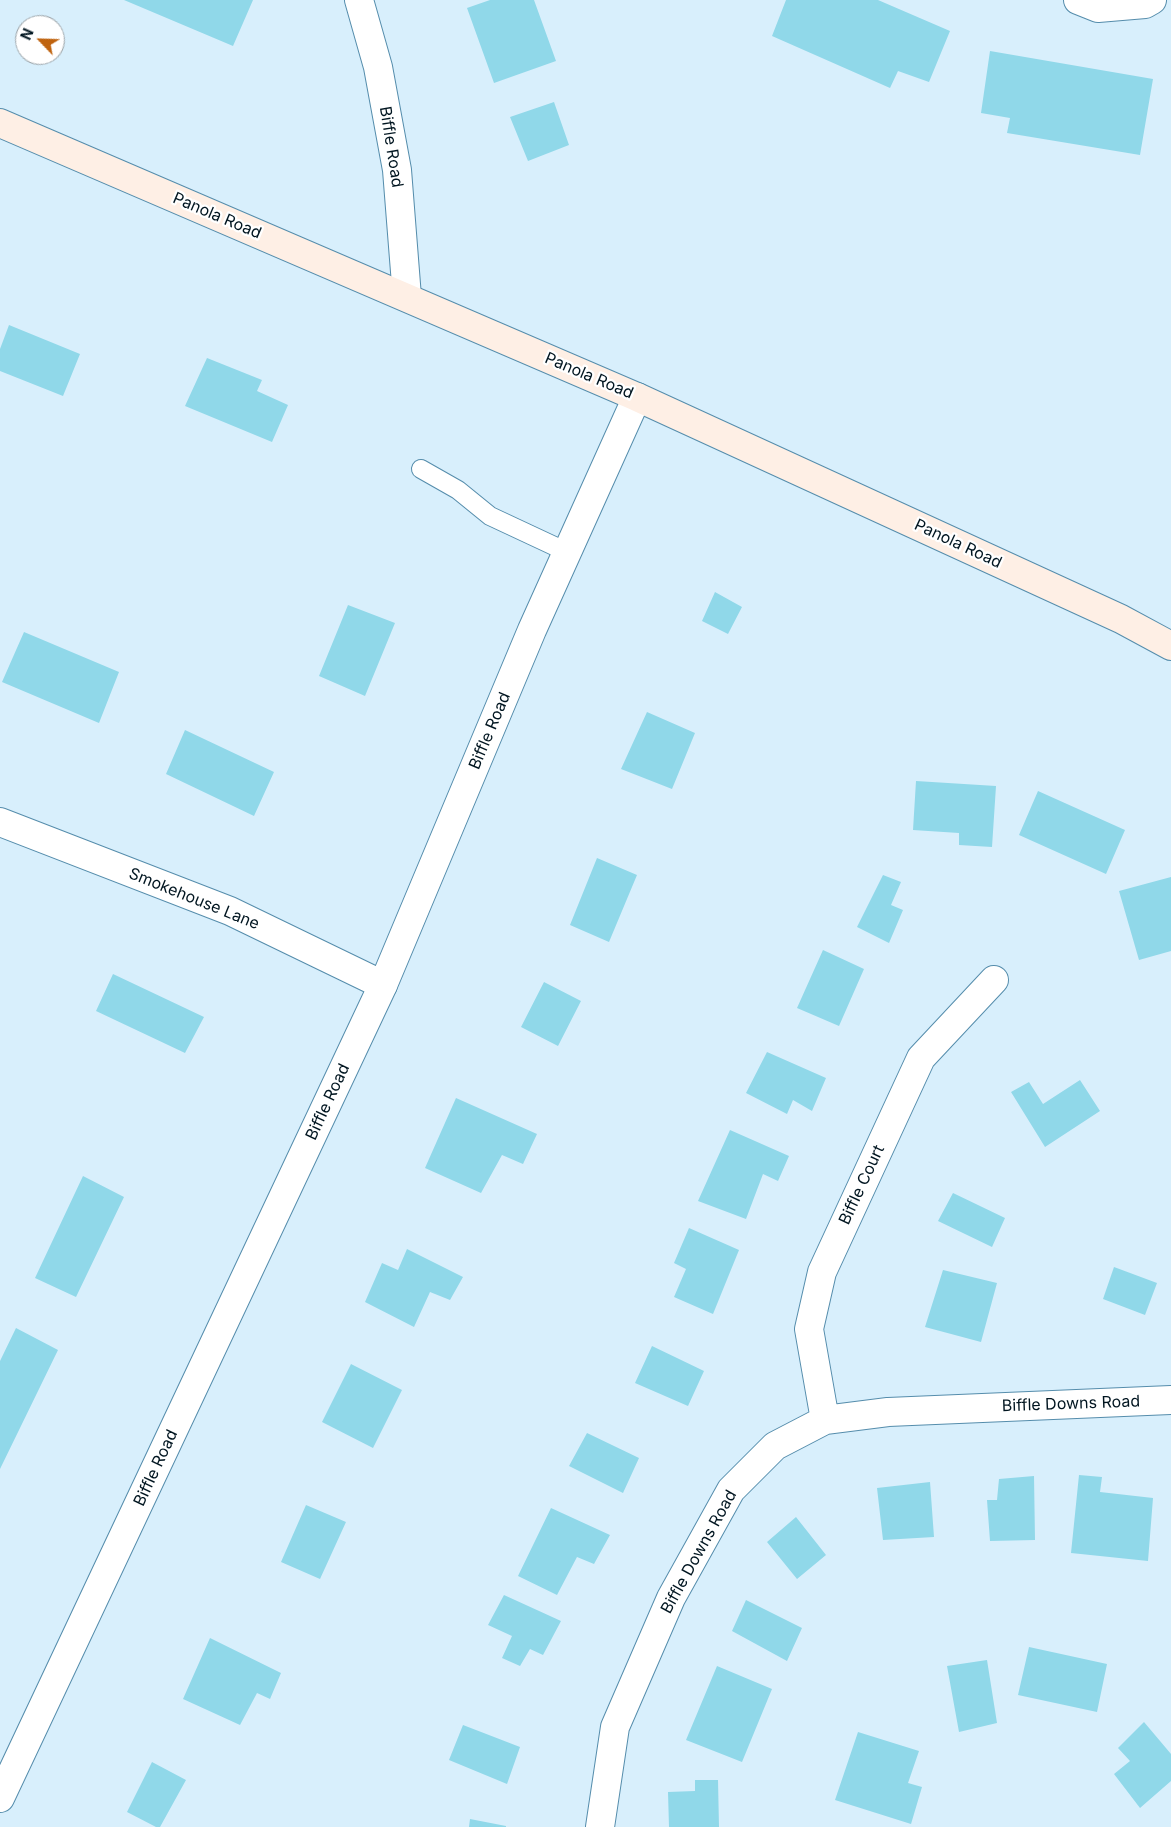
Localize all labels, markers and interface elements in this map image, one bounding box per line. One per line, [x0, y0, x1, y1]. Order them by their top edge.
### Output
north arrow [15, 15, 65, 65]
text: N [17, 26, 37, 42]
street label: Biffle Road [375, 105, 407, 189]
street label: Panola Road [170, 189, 264, 243]
street label: Panola Road [542, 349, 636, 403]
street label: Panola Road [911, 515, 1005, 573]
street label: Biffle Road [465, 690, 515, 772]
street label: Smokehouse Lane [126, 864, 262, 934]
street label: Biffle Road [302, 1061, 354, 1143]
street label: Biffle Court [835, 1142, 889, 1228]
street label: Biffle Downs Road [1002, 1392, 1140, 1416]
street label: Biffle Road [130, 1427, 182, 1509]
street label: Biffle Downs Road [657, 1487, 741, 1617]

